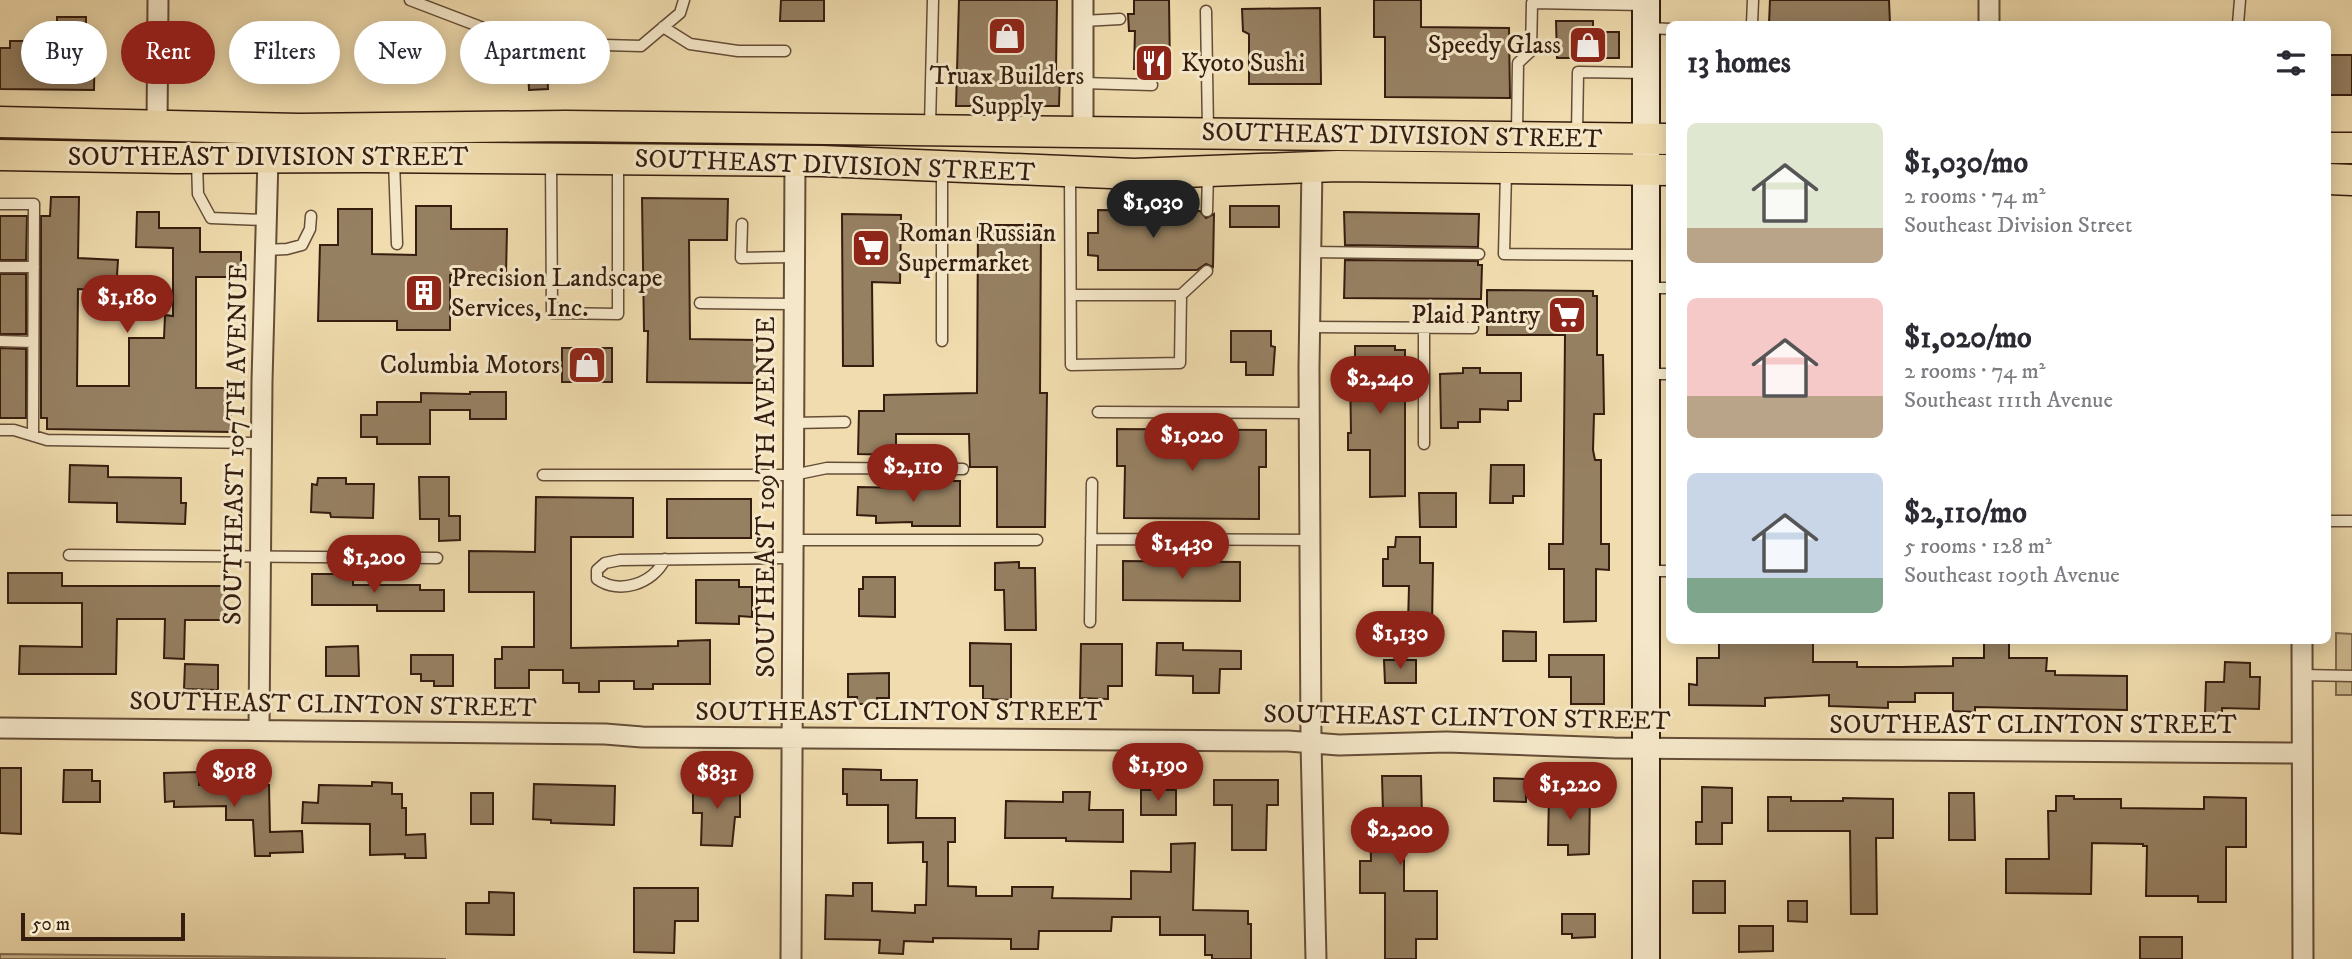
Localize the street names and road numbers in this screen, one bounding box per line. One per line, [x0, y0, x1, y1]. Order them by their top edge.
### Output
street label: SOUTHEAST DIVISION STREET [1201, 116, 1603, 156]
street label: SOUTHEAST DIVISION STREET [68, 141, 469, 174]
street label: SOUTHEAST DIVISION STREET [634, 143, 1036, 189]
street label: SOUTHEAST 107TH AVENUE [216, 263, 256, 625]
street label: SOUTHEAST 109TH AVENUE [750, 316, 783, 678]
street label: SOUTHEAST CLINTON STREET [129, 685, 537, 725]
street label: SOUTHEAST CLINTON STREET [695, 696, 1103, 729]
street label: SOUTHEAST CLINTON STREET [1263, 698, 1671, 738]
street label: SOUTHEAST CLINTON STREET [1829, 709, 2237, 742]

